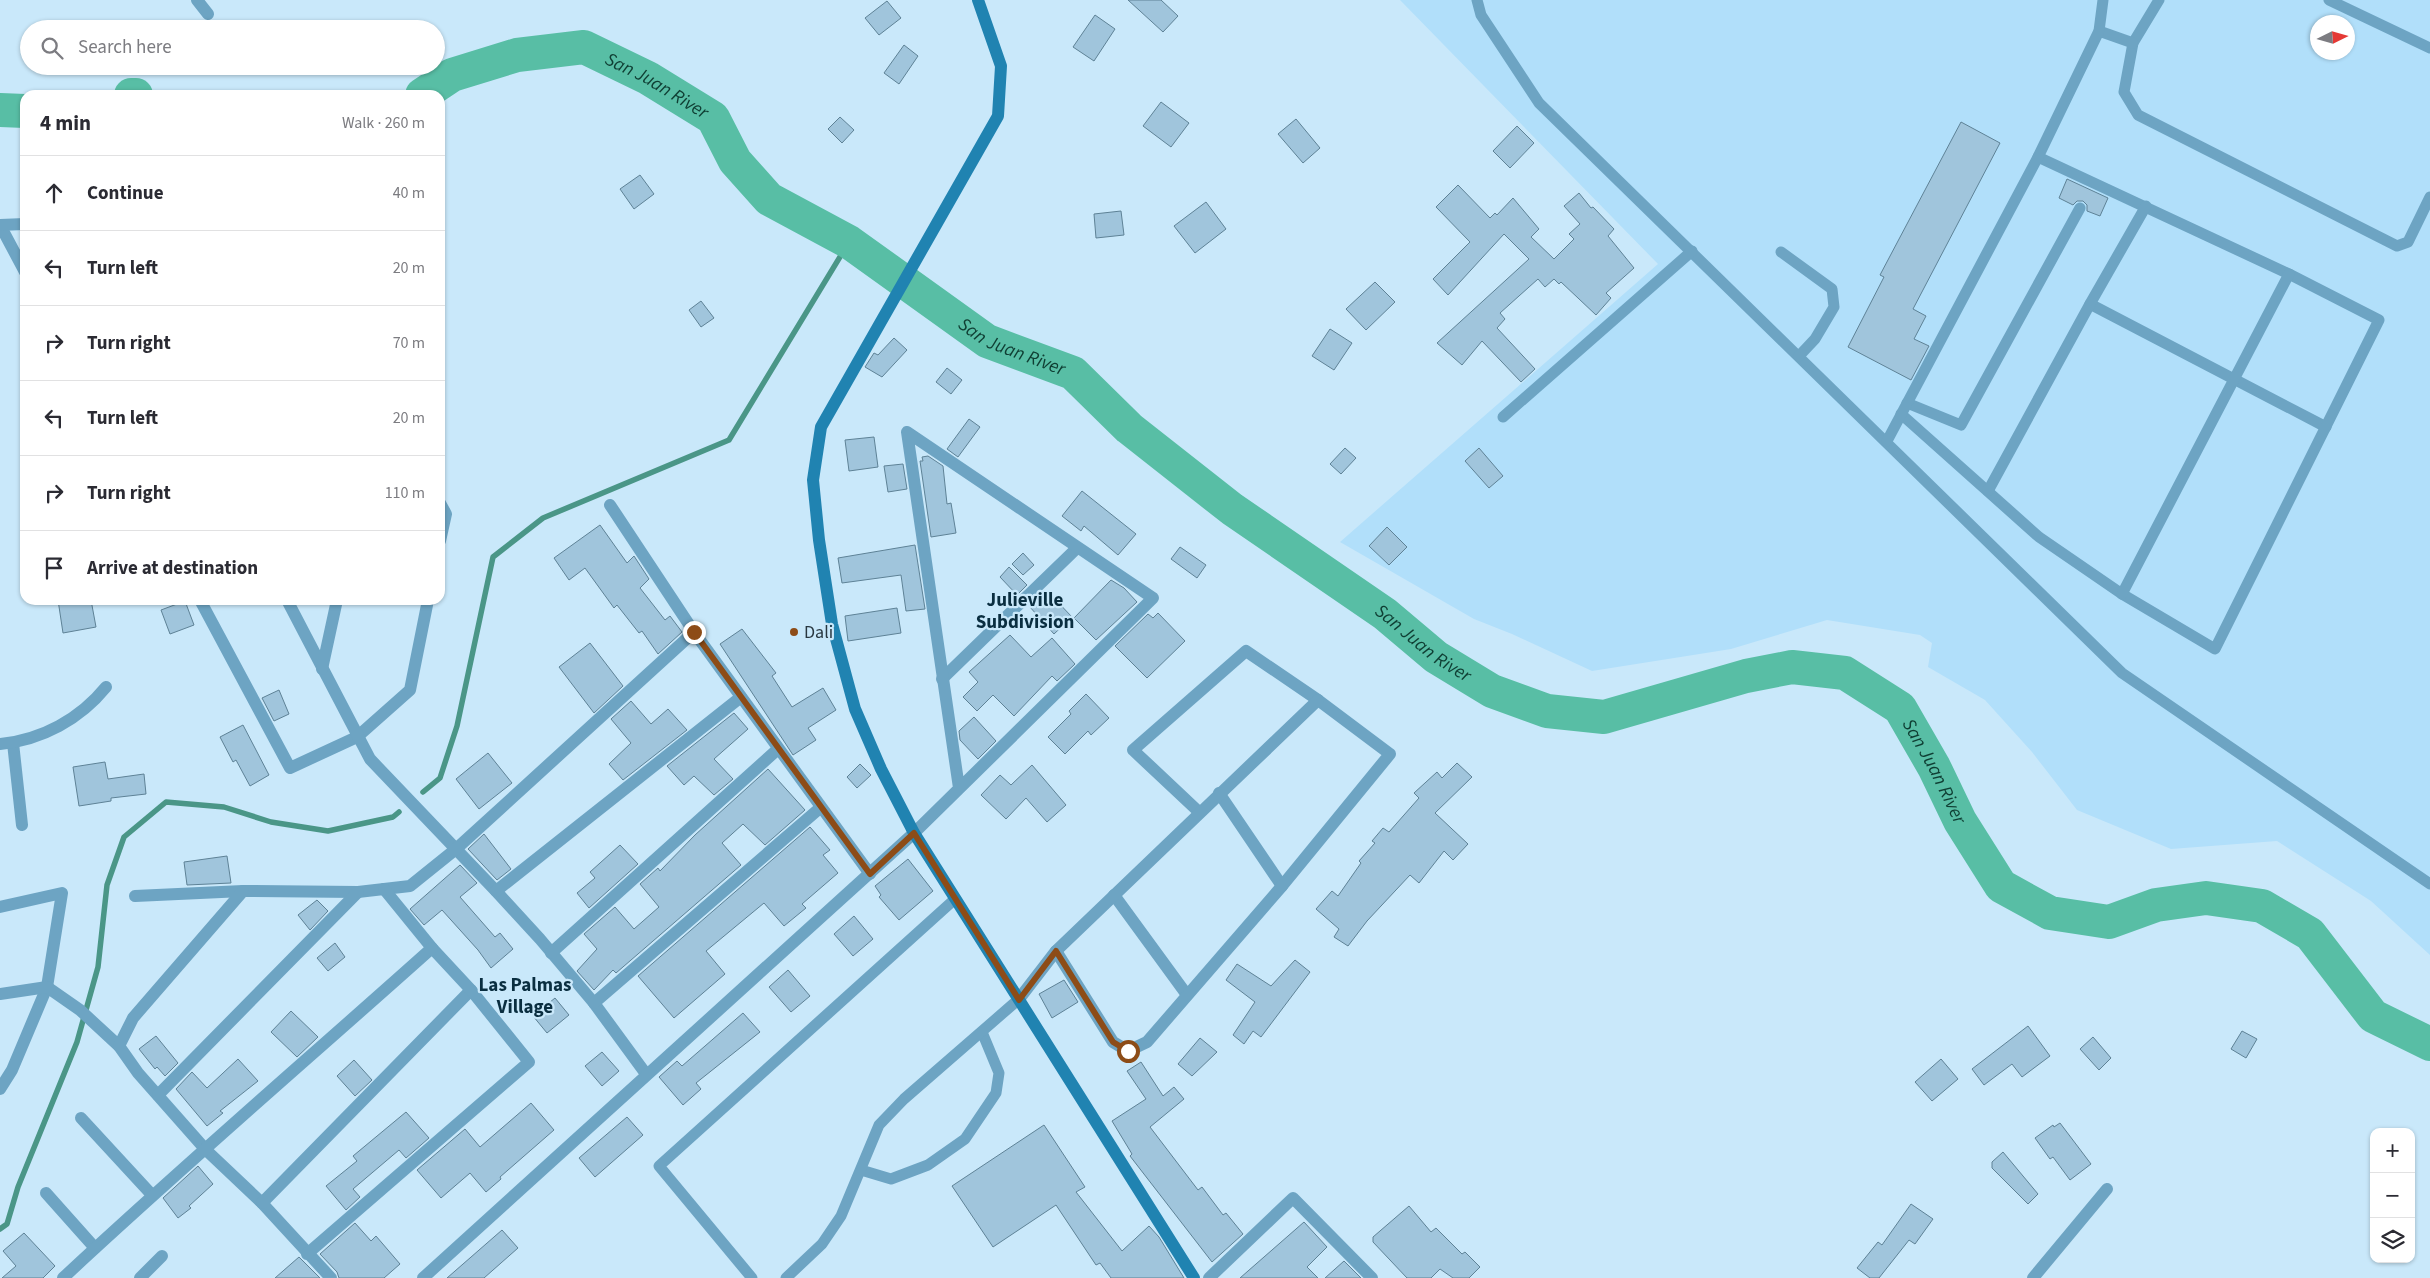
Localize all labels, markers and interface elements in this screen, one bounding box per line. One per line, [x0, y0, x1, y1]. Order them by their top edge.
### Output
north arrow [2310, 15, 2355, 60]
search box [20, 20, 445, 75]
icon: search [38, 34, 66, 62]
text: Search here [78, 34, 172, 61]
water label: San Juan River [600, 46, 715, 126]
text: 4 min [40, 108, 91, 138]
text: Walk · 260 m [342, 112, 425, 134]
icon: ahead [40, 179, 68, 207]
text: Continue [87, 180, 164, 207]
text: 40 m [393, 182, 425, 204]
icon: left [40, 254, 68, 282]
text: Turn left [87, 255, 158, 282]
text: 20 m [393, 257, 425, 279]
water label: San Juan River [953, 311, 1071, 383]
icon: right [40, 329, 68, 357]
text: Turn right [87, 330, 171, 357]
text: 70 m [393, 332, 425, 354]
icon: left [40, 404, 68, 432]
text: Turn left [87, 405, 158, 432]
text: 20 m [393, 407, 425, 429]
icon: right [40, 479, 68, 507]
text: Turn right [87, 480, 171, 507]
text: 110 m [385, 482, 425, 504]
icon: arrive [40, 554, 68, 582]
text: Arrive at destination [87, 555, 258, 582]
district label: Julieville Subdivision [976, 587, 1074, 636]
water label: San Juan River [1370, 598, 1478, 690]
place label: Dali [804, 620, 833, 645]
route end [683, 621, 706, 644]
marker: Dali [788, 626, 800, 638]
water label: San Juan River [1895, 714, 1974, 830]
district label: Las Palmas Village [479, 972, 571, 1021]
route start [1117, 1040, 1140, 1063]
map controls [2370, 1128, 2415, 1263]
button: + [2370, 1128, 2415, 1173]
button: − [2370, 1173, 2415, 1218]
button: layers [2370, 1218, 2415, 1263]

